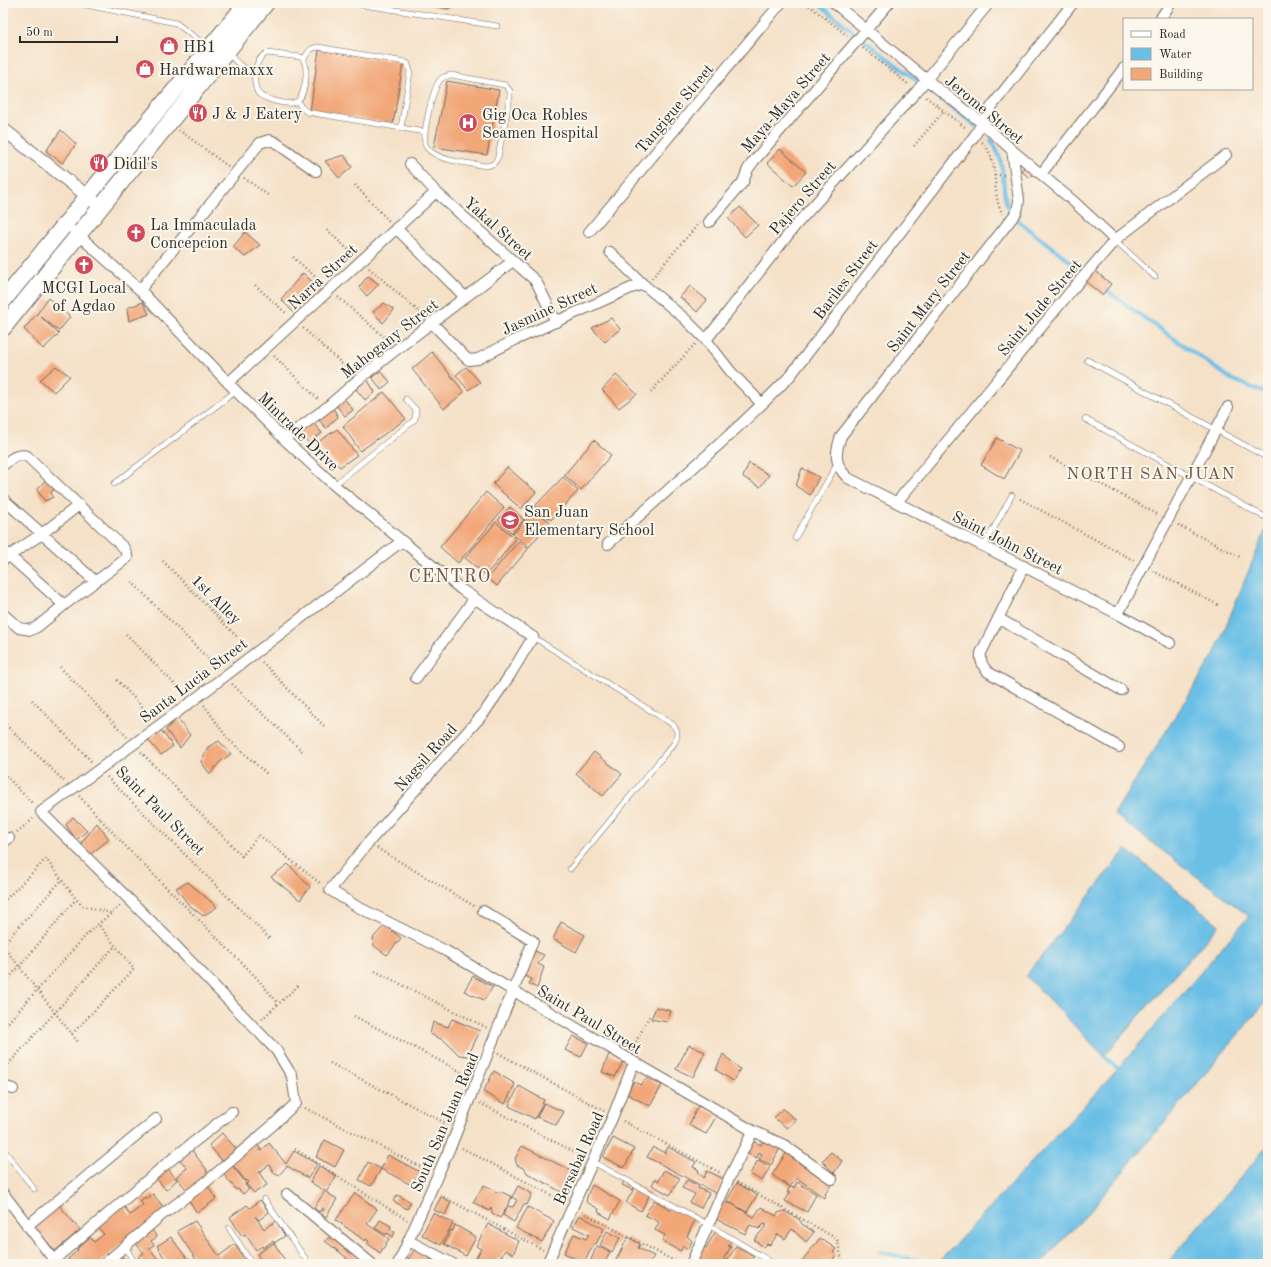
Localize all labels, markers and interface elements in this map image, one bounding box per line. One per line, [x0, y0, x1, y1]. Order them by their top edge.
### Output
scale bar [20, 18, 117, 44]
legend [1123, 18, 1253, 90]
text: 50 m [26, 26, 53, 39]
text: Road [1159, 29, 1186, 41]
shop icon: HB1 [158, 35, 180, 57]
place label: HB1 [183, 40, 216, 56]
text: Water [1159, 49, 1192, 61]
street label: Maya-Maya Street [739, 50, 834, 156]
shop icon: Hardwaremaxxx [134, 58, 156, 80]
street label: Tangigue Street [634, 61, 718, 157]
place label: Hardwaremaxxx [159, 63, 274, 79]
text: Building [1159, 69, 1203, 81]
street label: Jerome Street [941, 73, 1026, 148]
restaurant icon: J & J Eatery [187, 102, 209, 124]
place label: J & J Eatery [212, 107, 303, 123]
place label: Gig Oca Robles Seamen Hospital [482, 108, 598, 142]
hospital icon: Gig Oca Robles Seamen Hospital [457, 112, 479, 134]
restaurant icon: Didil's [88, 152, 110, 174]
place label: Didil's [113, 157, 158, 173]
street label: Pajero Street [767, 158, 840, 238]
street label: Yakal Street [460, 195, 535, 264]
place label: La Immaculada Concepcion [150, 218, 257, 252]
church icon: La Immaculada Concepcion [125, 222, 147, 244]
street label: Bariles Street [812, 237, 882, 323]
street label: Narra Street [286, 241, 361, 313]
street label: Saint Mary Street [885, 248, 974, 356]
church icon: MCGI Local of Agdao [73, 254, 95, 276]
street label: Saint Jude Street [996, 257, 1086, 360]
place label: MCGI Local of Agdao [42, 281, 126, 315]
street label: Jasmine Street [500, 281, 600, 339]
street label: Mahogany Street [339, 297, 442, 382]
street label: Mintrade Drive [254, 390, 341, 475]
district label: NORTH SAN JUAN [1066, 466, 1236, 483]
place label: San Juan Elementary School [524, 505, 654, 539]
school or university icon: San Juan Elementary School [499, 509, 521, 531]
street label: Saint John Street [949, 509, 1065, 579]
district label: CENTRO [409, 568, 491, 586]
street label: 1st Alley [188, 572, 244, 629]
street label: Santa Lucia Street [138, 636, 251, 727]
street label: Nagsil Road [392, 722, 461, 795]
street label: Saint Paul Street [112, 764, 207, 859]
street label: Saint Paul Street [534, 983, 644, 1058]
street label: South San Juan Road [409, 1051, 483, 1195]
street label: Bersabal Road [552, 1110, 608, 1208]

